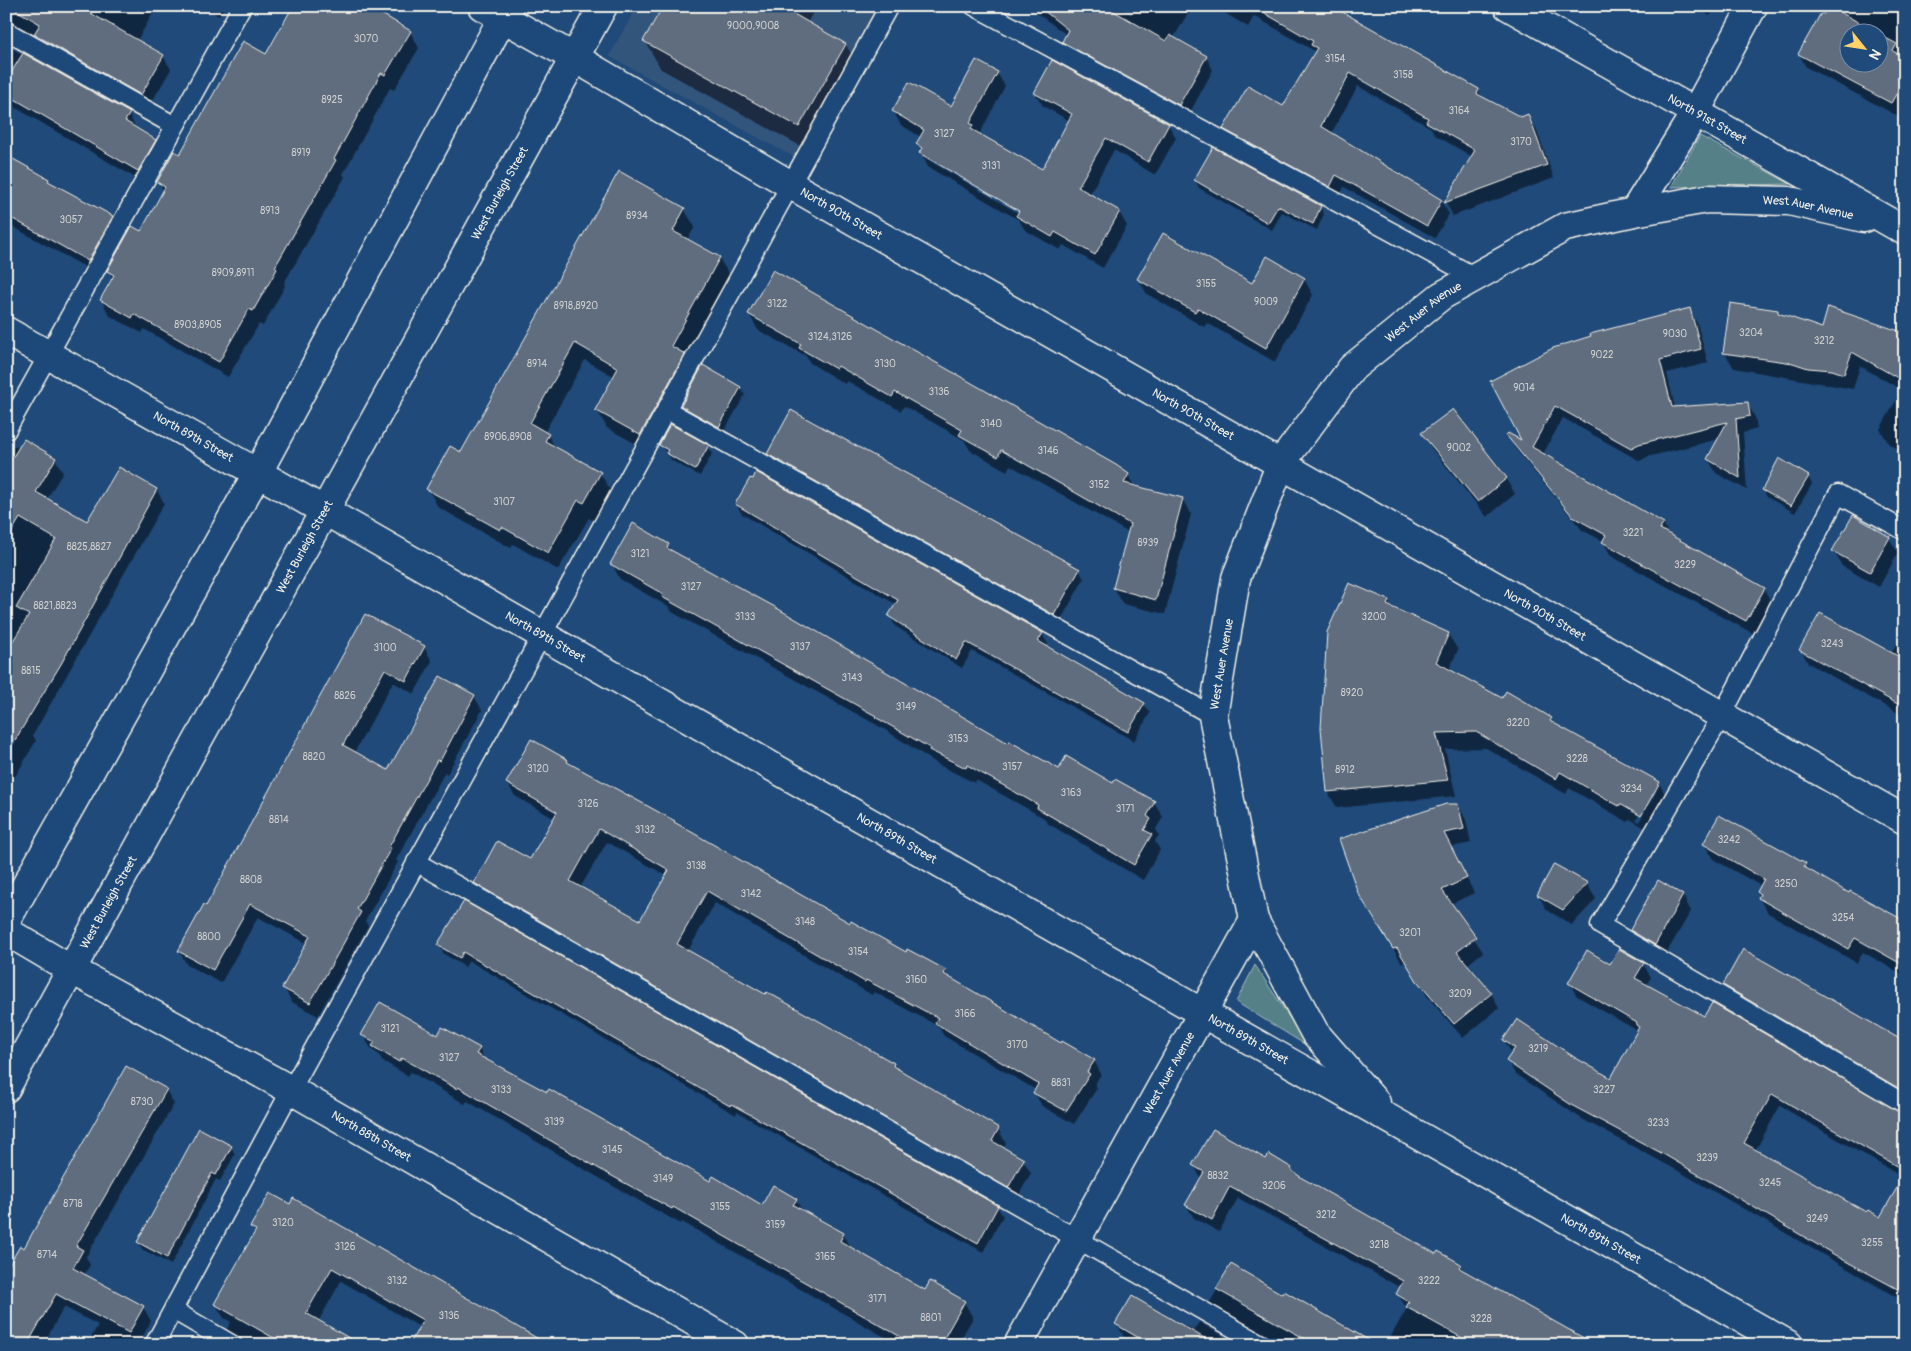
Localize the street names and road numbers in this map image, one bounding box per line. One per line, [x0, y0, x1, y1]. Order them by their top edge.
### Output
street label: North 91st Street [1665, 91, 1749, 147]
street label: West Burleigh Street [468, 144, 532, 242]
street label: North 90th Street [798, 184, 885, 243]
street label: West Auer Avenue [1763, 193, 1855, 223]
street label: West Auer Avenue [1382, 279, 1464, 346]
street label: North 90th Street [1149, 385, 1237, 444]
street label: North 89th Street [150, 408, 236, 465]
street label: West Burleigh Street [273, 498, 336, 596]
street label: North 90th Street [1501, 585, 1589, 644]
street label: North 89th Street [503, 608, 588, 666]
street label: West Auer Avenue [1207, 617, 1237, 711]
street label: North 89th Street [854, 809, 940, 867]
street label: West Burleigh Street [77, 853, 140, 952]
street label: North 89th Street [1206, 1010, 1291, 1068]
street label: West Auer Avenue [1140, 1029, 1198, 1117]
street label: North 88th Street [329, 1107, 414, 1165]
street label: North 89th Street [1558, 1210, 1644, 1267]

